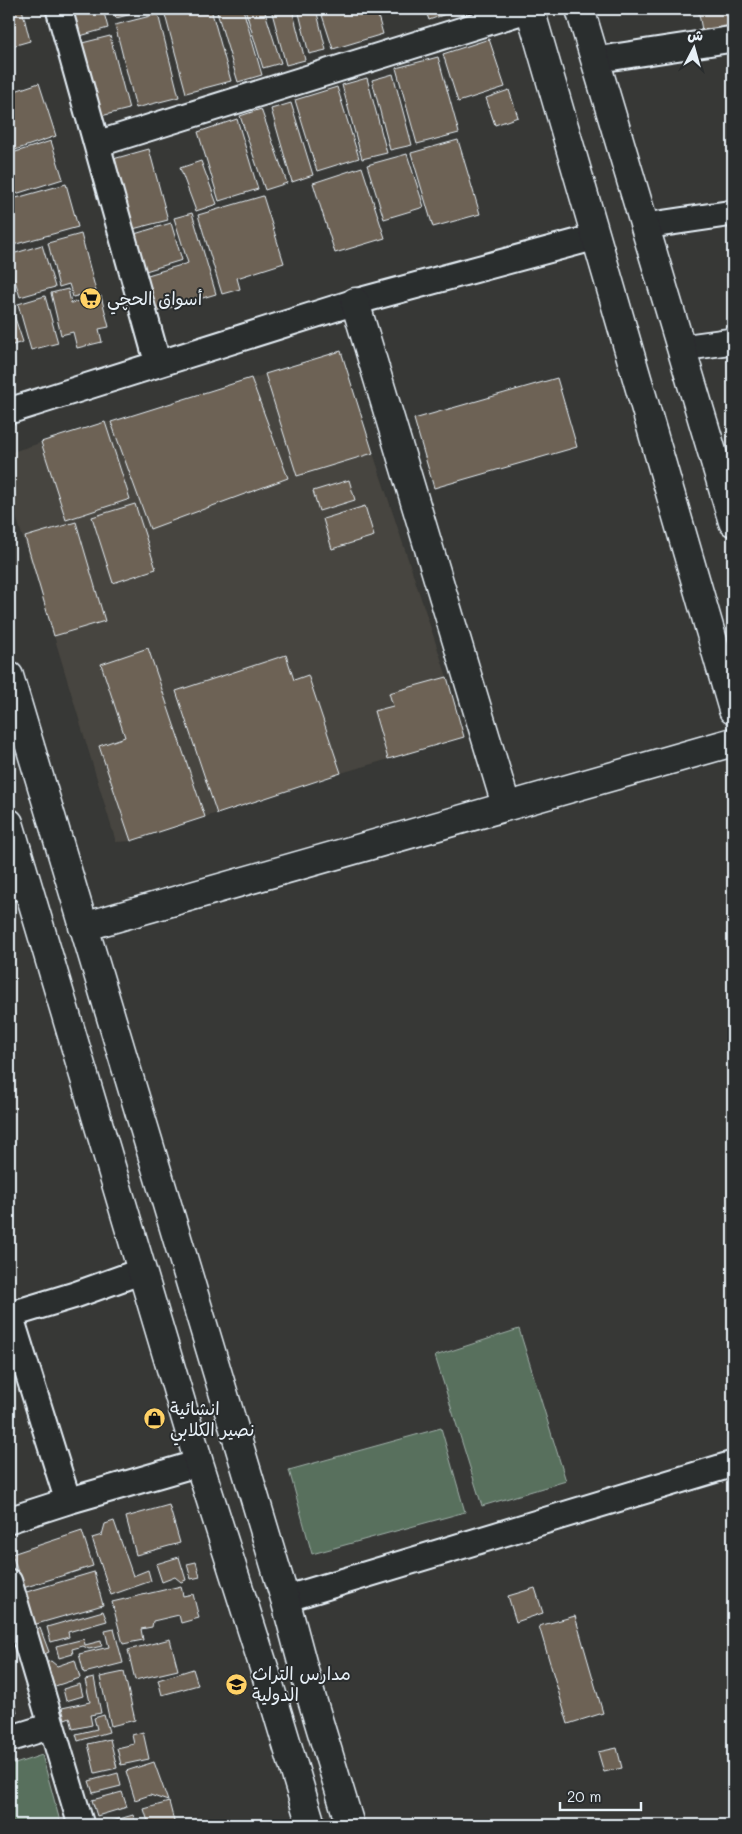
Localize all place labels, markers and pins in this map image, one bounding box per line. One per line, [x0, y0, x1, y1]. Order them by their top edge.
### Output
place label: أسواق الحچي [107, 286, 203, 315]
supermarket icon: أسواق الحچي [79, 287, 103, 311]
place label: انشائية نصير الكلابي [170, 1396, 255, 1446]
shop icon: انشائية نصير الكلابي [142, 1407, 166, 1431]
place label: مدارس التراث الدولية [252, 1661, 351, 1706]
school or university icon: مدارس التراث الدولية [224, 1672, 248, 1696]

